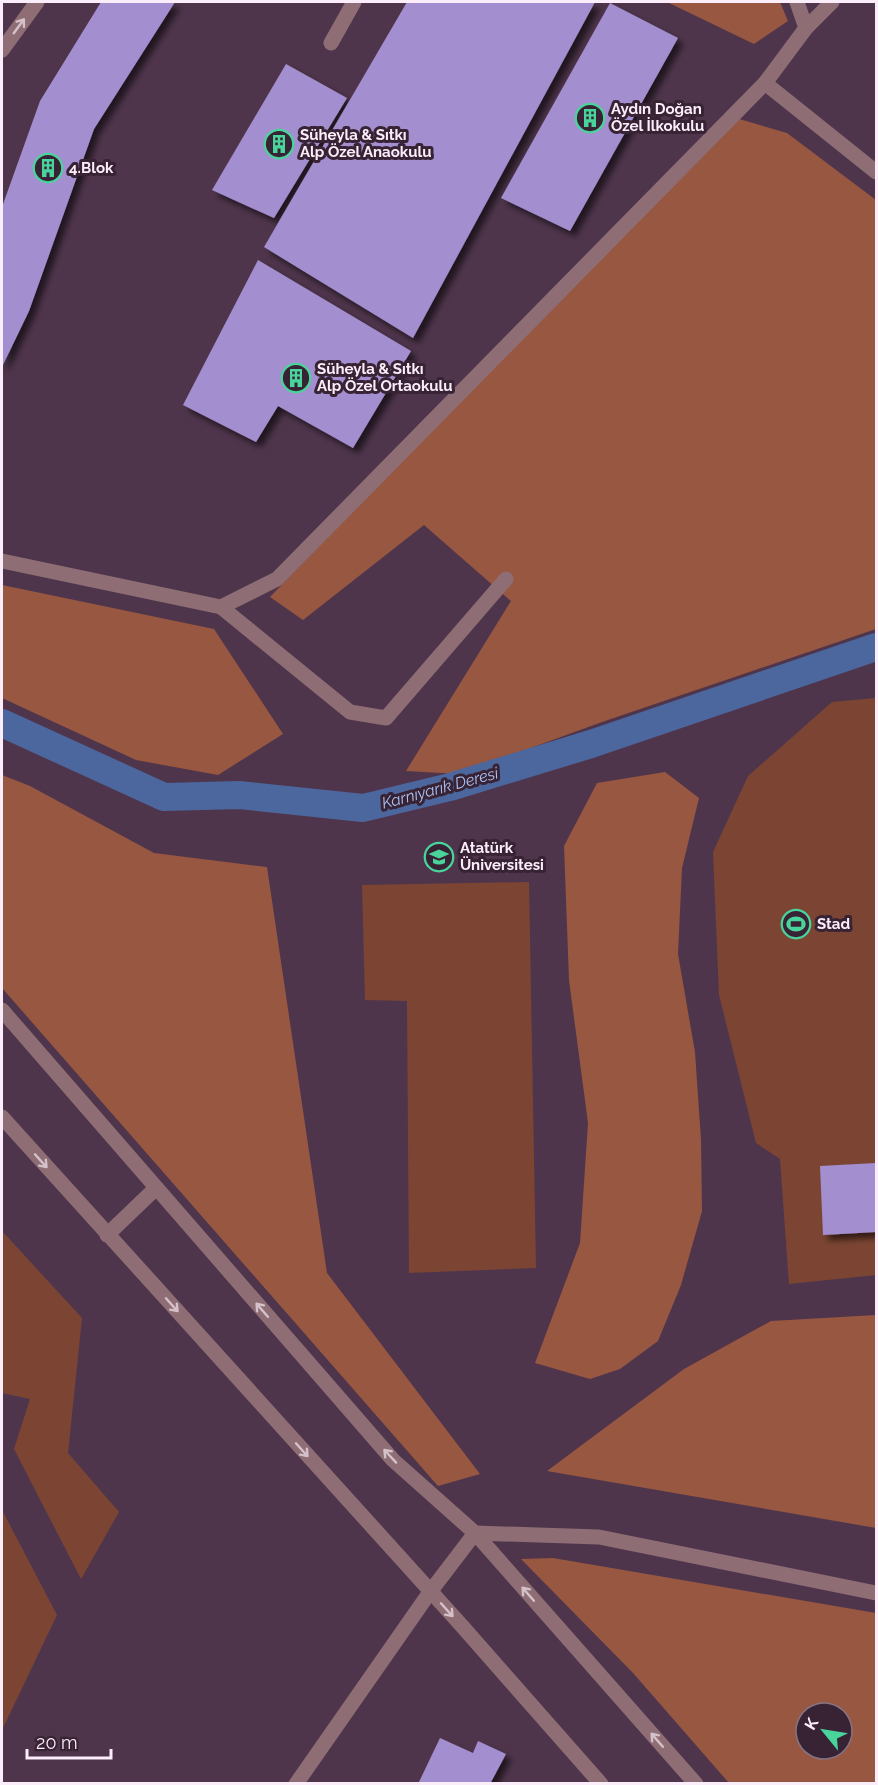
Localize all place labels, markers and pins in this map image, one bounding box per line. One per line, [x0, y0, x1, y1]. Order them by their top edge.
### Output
place label: Aydın Doğan Özel İlkokulu [611, 100, 704, 135]
building icon: Aydın Doğan Özel İlkokulu [574, 102, 606, 134]
place label: Süheyla & Sıtkı Alp Özel Anaokulu [300, 126, 431, 161]
building icon: Süheyla & Sıtkı Alp Özel Anaokulu [263, 128, 295, 160]
building icon: 4.Blok [32, 152, 64, 184]
place label: 4.Blok [69, 159, 114, 177]
place label: Süheyla & Sıtkı Alp Özel Ortaokulu [317, 360, 453, 395]
building icon: Süheyla & Sıtkı Alp Özel Ortaokulu [280, 362, 312, 394]
place label: Atatürk Üniversitesi [460, 839, 544, 874]
school or university icon: Atatürk Üniversitesi [423, 841, 455, 873]
sports icon: Stad [780, 908, 812, 940]
place label: Stad [817, 915, 850, 933]

